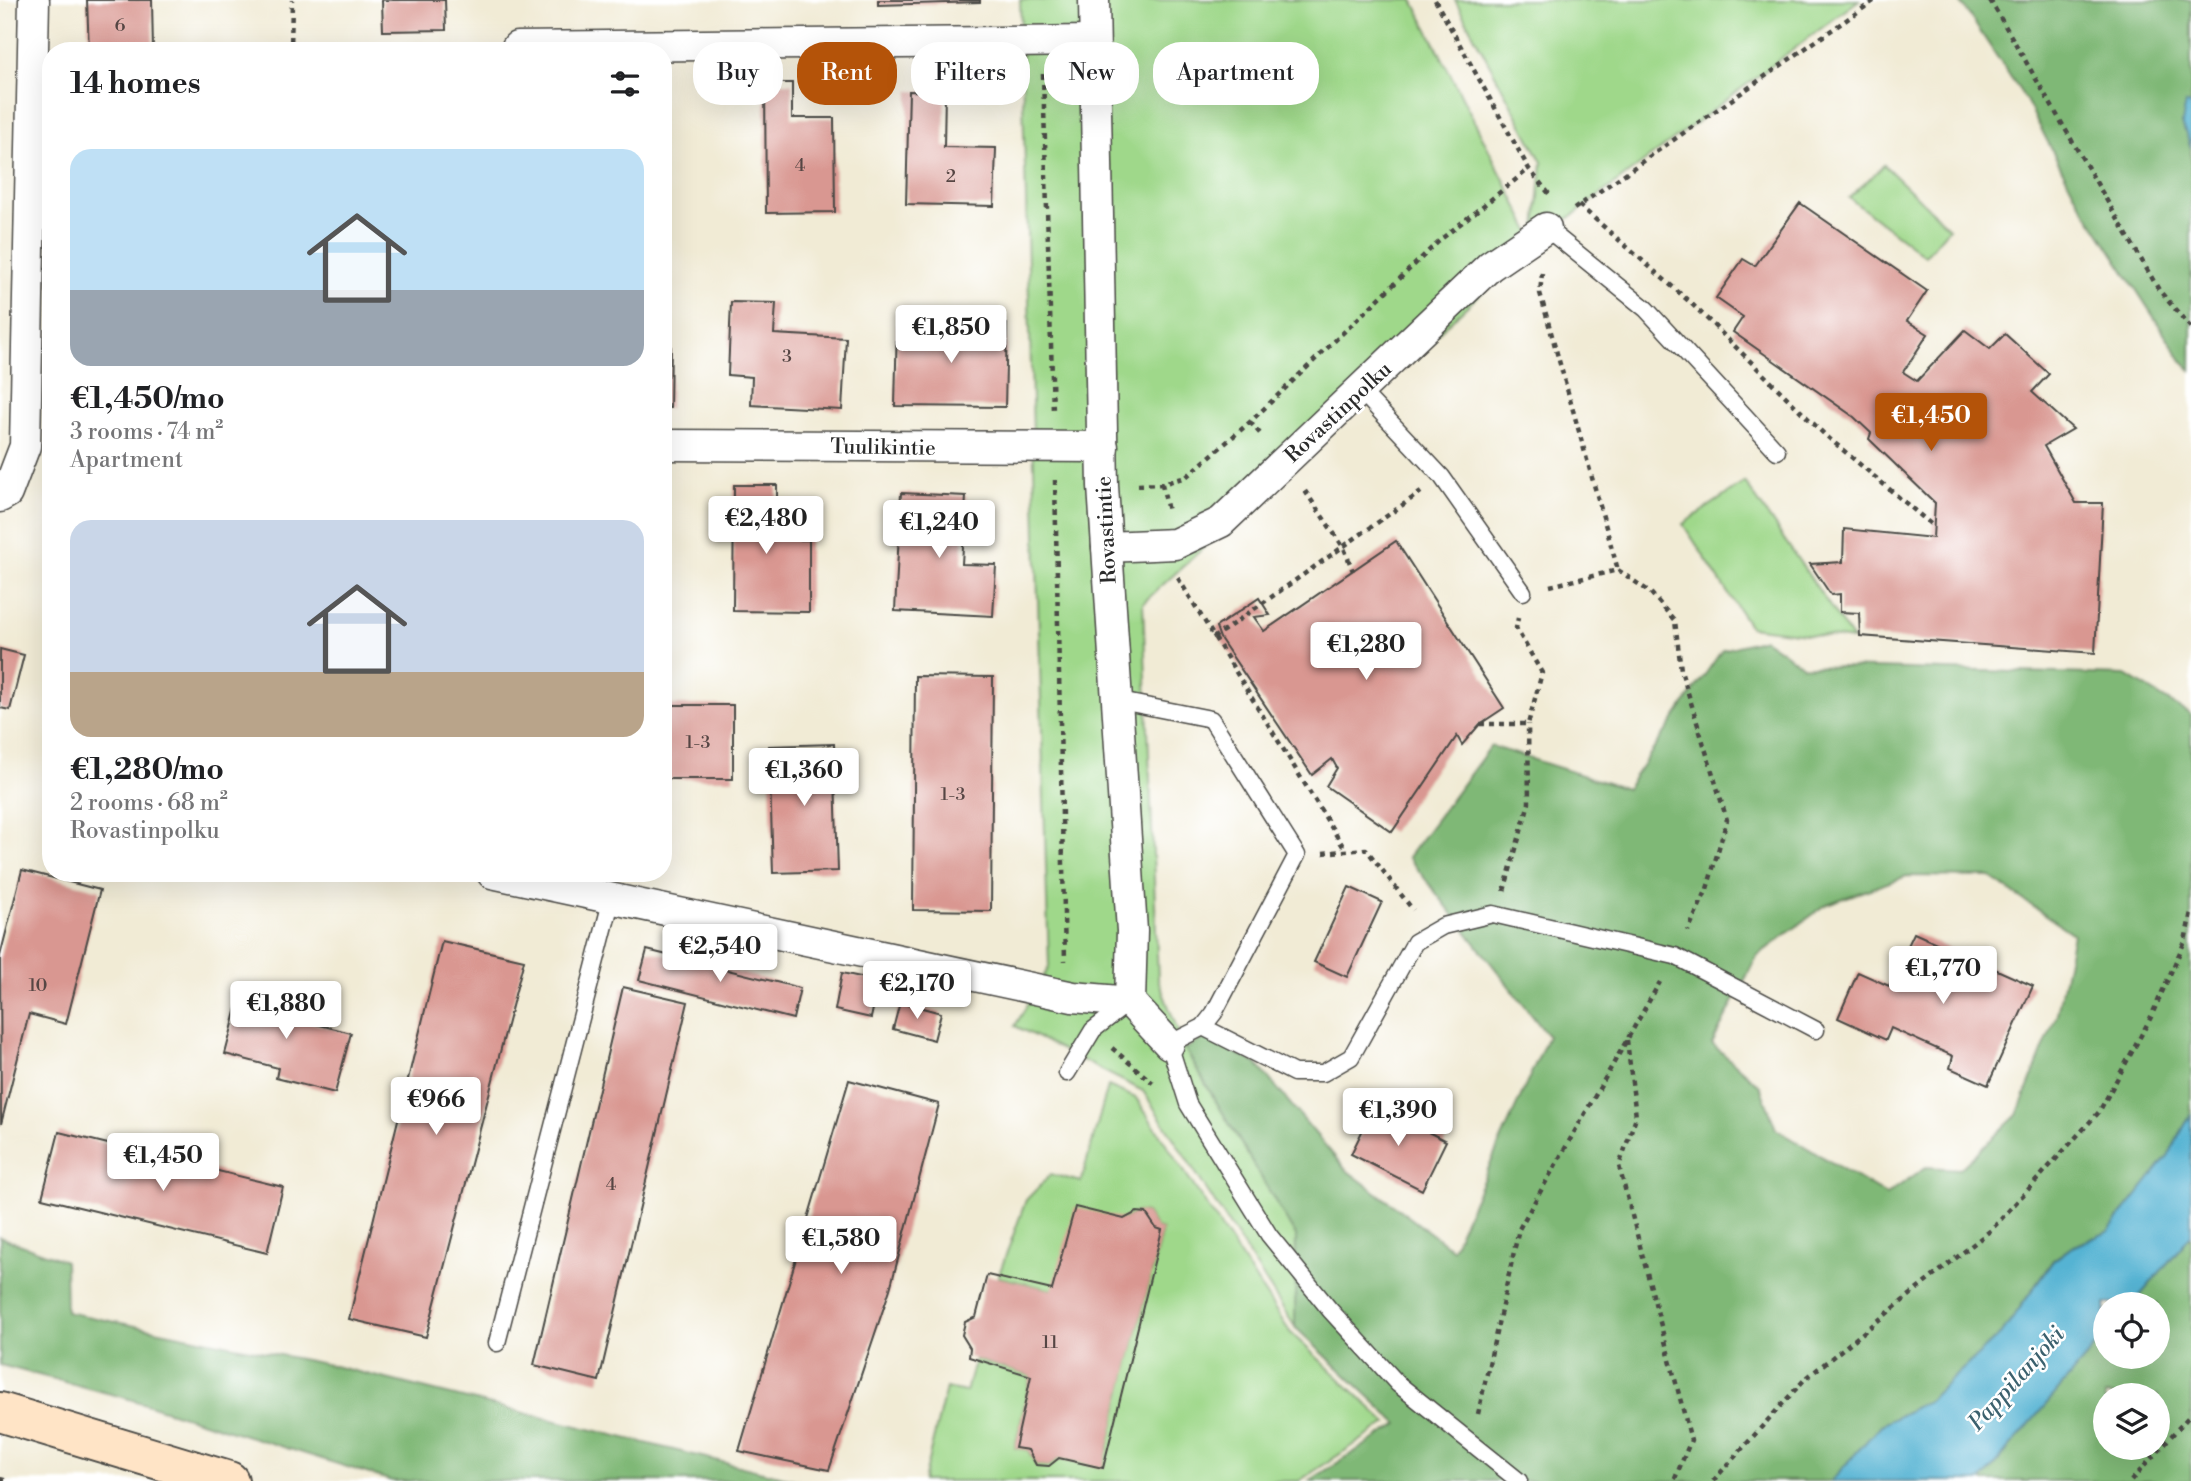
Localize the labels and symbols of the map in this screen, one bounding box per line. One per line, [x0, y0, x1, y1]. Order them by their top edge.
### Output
house number: 6 [115, 14, 126, 37]
house number: 4 [795, 154, 806, 177]
house number: 2 [946, 165, 956, 188]
pin: €1,850 [894, 306, 1008, 365]
house number: 3 [782, 345, 792, 368]
street label: Rovastinpolku [1280, 357, 1398, 469]
pin: €1,450 [1874, 393, 1988, 453]
street label: Tuulikintie [830, 434, 936, 462]
street label: Rovastintie [1091, 475, 1123, 585]
pin: €2,480 [709, 496, 823, 556]
pin: €1,240 [882, 500, 996, 560]
pin: €1,280 [1309, 622, 1423, 682]
house number: 1-3 [686, 731, 710, 754]
pin: €1,360 [747, 748, 861, 808]
house number: 1-3 [941, 783, 965, 806]
pin: €2,540 [663, 925, 777, 984]
pin: €1,770 [1886, 946, 2000, 1006]
pin: €2,170 [860, 962, 974, 1021]
house number: 10 [28, 974, 48, 997]
pin: €1,880 [229, 982, 343, 1041]
pin: €966 [395, 1078, 477, 1137]
pin: €1,390 [1341, 1088, 1455, 1148]
pin: €1,450 [106, 1134, 220, 1193]
house number: 4 [606, 1173, 617, 1196]
pin: €1,580 [784, 1216, 898, 1276]
water label: Pappilanjoki [1962, 1320, 2071, 1437]
house number: 11 [1042, 1331, 1058, 1354]

